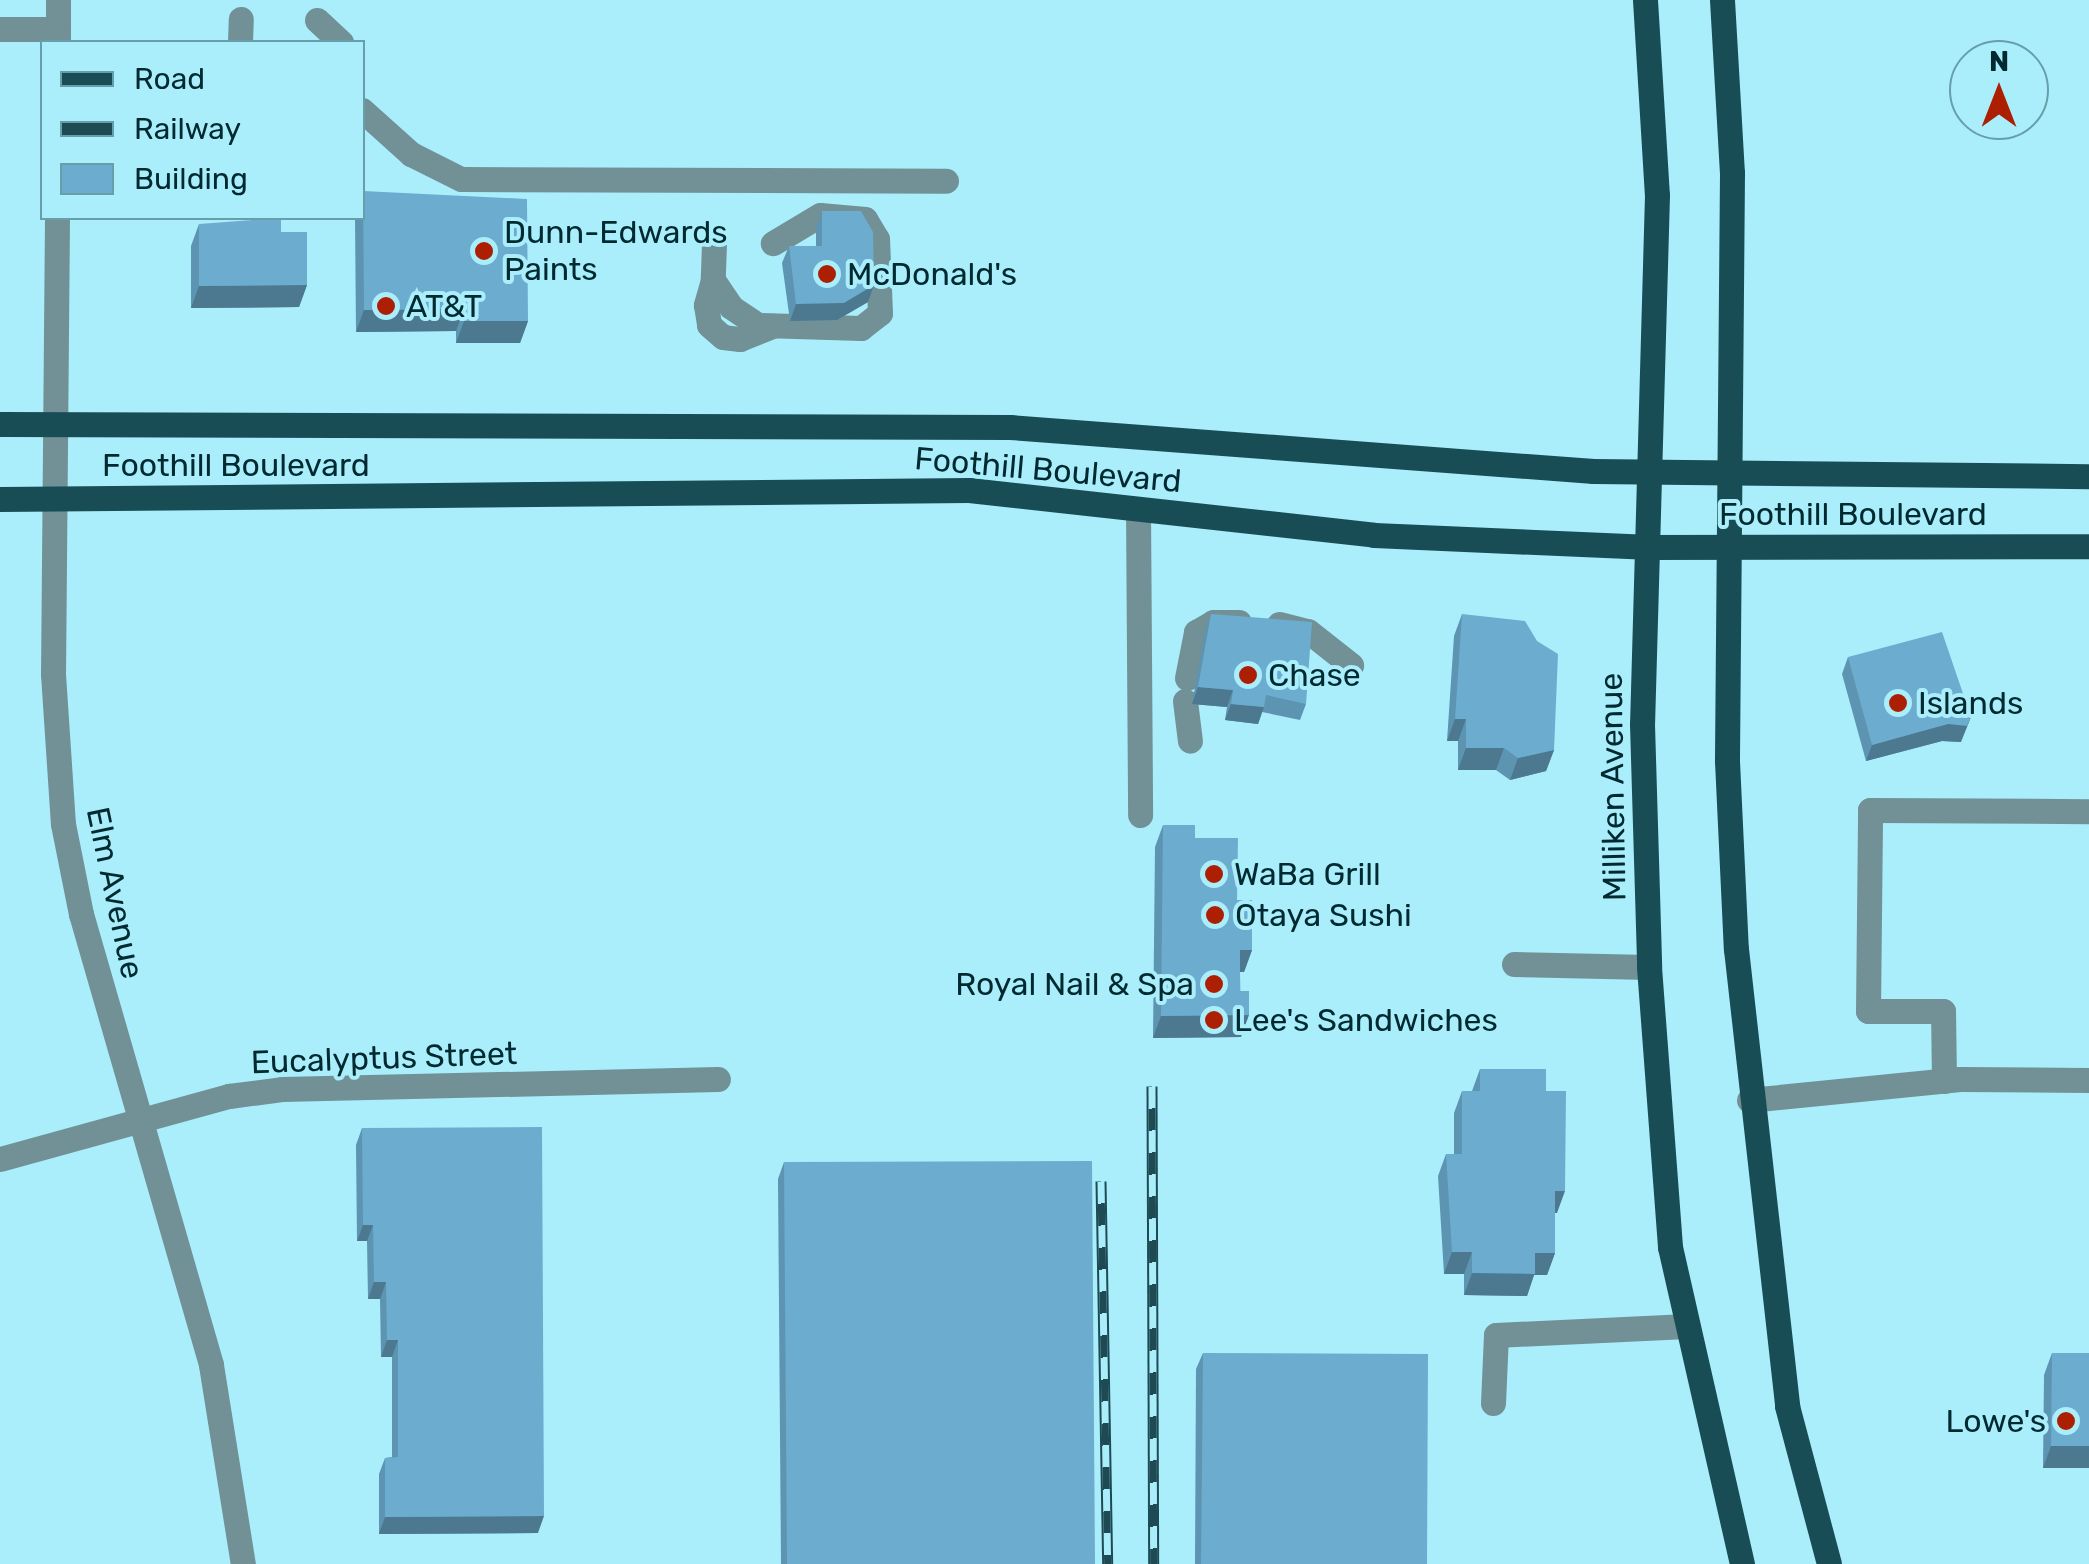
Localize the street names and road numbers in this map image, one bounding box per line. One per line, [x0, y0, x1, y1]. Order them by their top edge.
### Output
street label: Foothill Boulevard [913, 439, 1183, 501]
street label: Foothill Boulevard [102, 446, 370, 484]
street label: Foothill Boulevard [1719, 495, 1987, 533]
street label: Milliken Avenue [1592, 672, 1634, 902]
street label: Elm Avenue [78, 803, 152, 983]
street label: Eucalyptus Street [250, 1034, 518, 1082]

